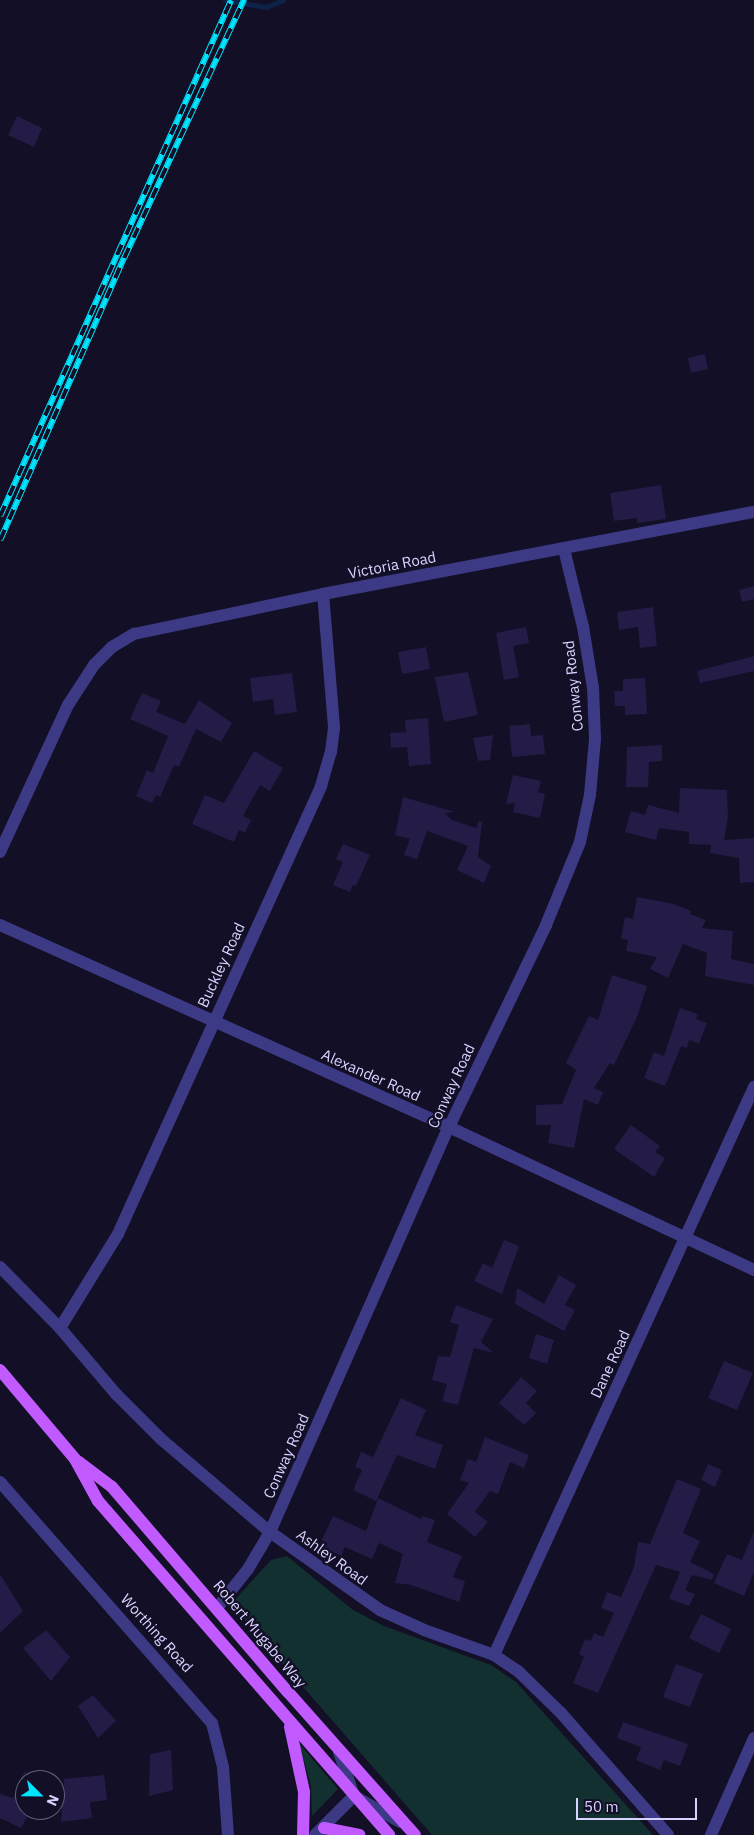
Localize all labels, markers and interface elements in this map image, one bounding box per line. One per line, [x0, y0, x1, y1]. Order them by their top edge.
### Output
street label: Victoria Road [346, 548, 438, 582]
street label: Conway Road [559, 640, 587, 732]
street label: Buckley Road [194, 920, 248, 1010]
street label: Conway Road [424, 1041, 478, 1131]
street label: Alexander Road [319, 1045, 423, 1105]
street label: Dane Road [586, 1327, 634, 1401]
street label: Conway Road [259, 1411, 313, 1501]
street label: Ashley Road [293, 1525, 371, 1589]
street label: Robert Mugabe Way [210, 1577, 310, 1691]
street label: Worthing Road [117, 1590, 197, 1676]
north arrow [15, 1770, 65, 1820]
scale bar [579, 1788, 700, 1820]
text: N [43, 1792, 63, 1809]
text: 50 m [584, 1797, 619, 1816]

